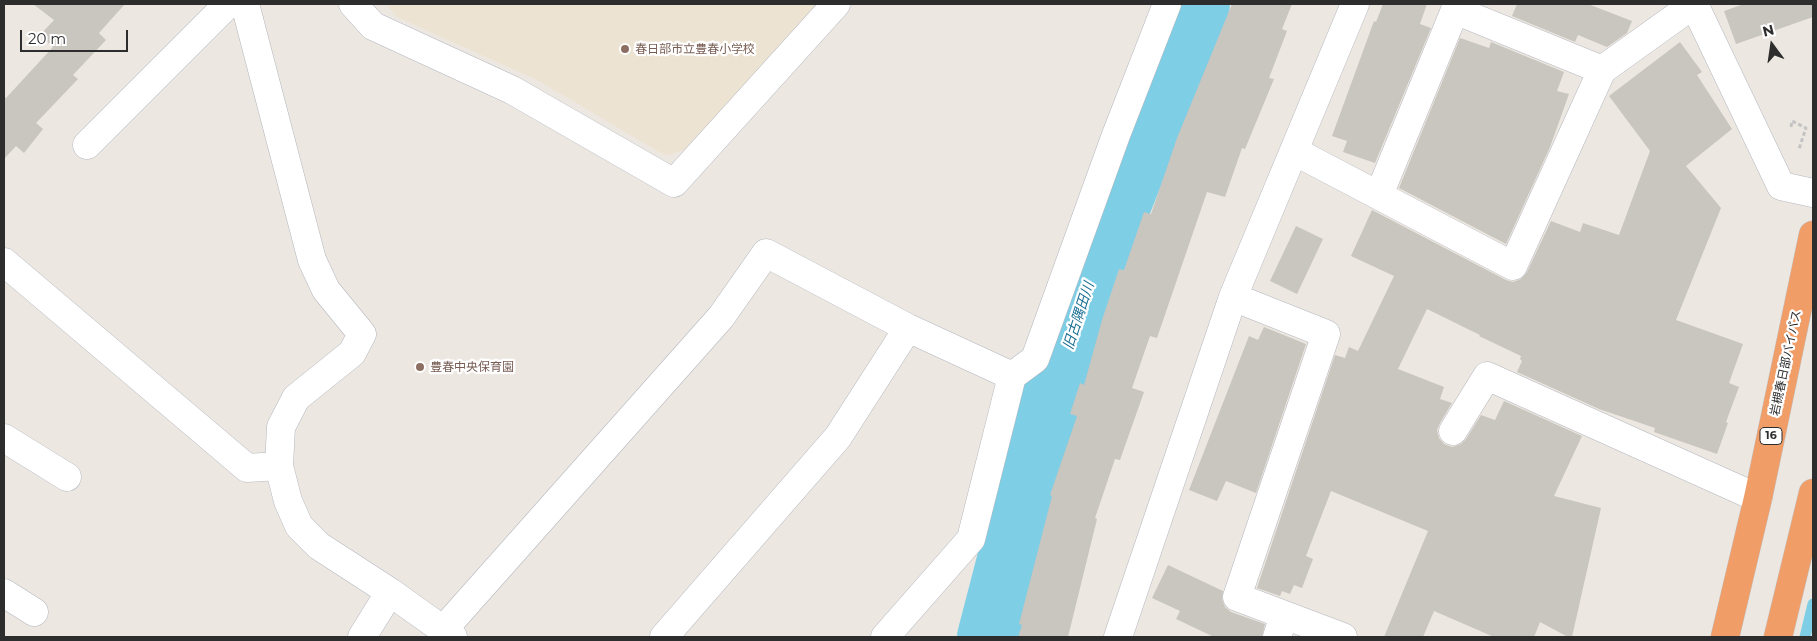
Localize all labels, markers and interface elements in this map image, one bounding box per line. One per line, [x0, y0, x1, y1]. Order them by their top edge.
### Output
scale bar [22, 20, 130, 52]
north arrow [1747, 20, 1797, 70]
text: N [1761, 20, 1776, 41]
text: 20 m [28, 29, 66, 48]
place label: 春日部市立豊春小学校 [635, 42, 755, 56]
marker: 春日部市立豊春小学校 [619, 43, 631, 55]
water label: 旧古隅田川 [1060, 280, 1098, 352]
street label: 岩槻春日部バイパス [1768, 309, 1804, 417]
place label: 豊春中央保育園 [430, 360, 514, 374]
marker: 豊春中央保育園 [414, 361, 426, 373]
road number: 16 [1760, 428, 1782, 444]

